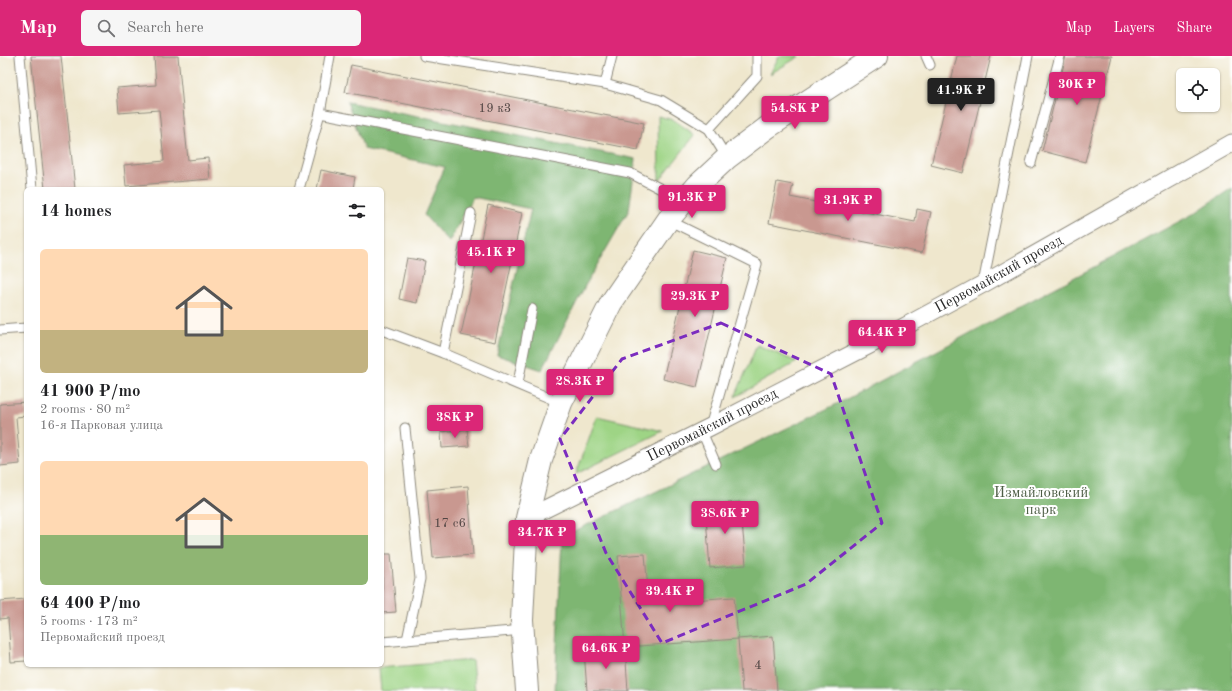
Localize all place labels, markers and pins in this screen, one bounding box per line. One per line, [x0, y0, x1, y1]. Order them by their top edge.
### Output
pin: 30K ₽ [1049, 72, 1105, 106]
pin: 41.9K ₽ [924, 78, 998, 112]
pin: 54.8K ₽ [758, 96, 832, 130]
pin: 91.3K ₽ [655, 185, 729, 219]
pin: 31.9K ₽ [811, 188, 885, 222]
pin: 45.1K ₽ [454, 240, 528, 274]
pin: 29.3K ₽ [658, 284, 732, 318]
pin: 64.4K ₽ [845, 320, 919, 354]
pin: 28.3K ₽ [543, 369, 617, 403]
pin: 38K ₽ [427, 405, 483, 439]
pin: 38.6K ₽ [688, 501, 762, 535]
pin: 34.7K ₽ [505, 520, 579, 554]
pin: 39.4K ₽ [633, 579, 707, 613]
pin: 64.6K ₽ [569, 636, 643, 670]

